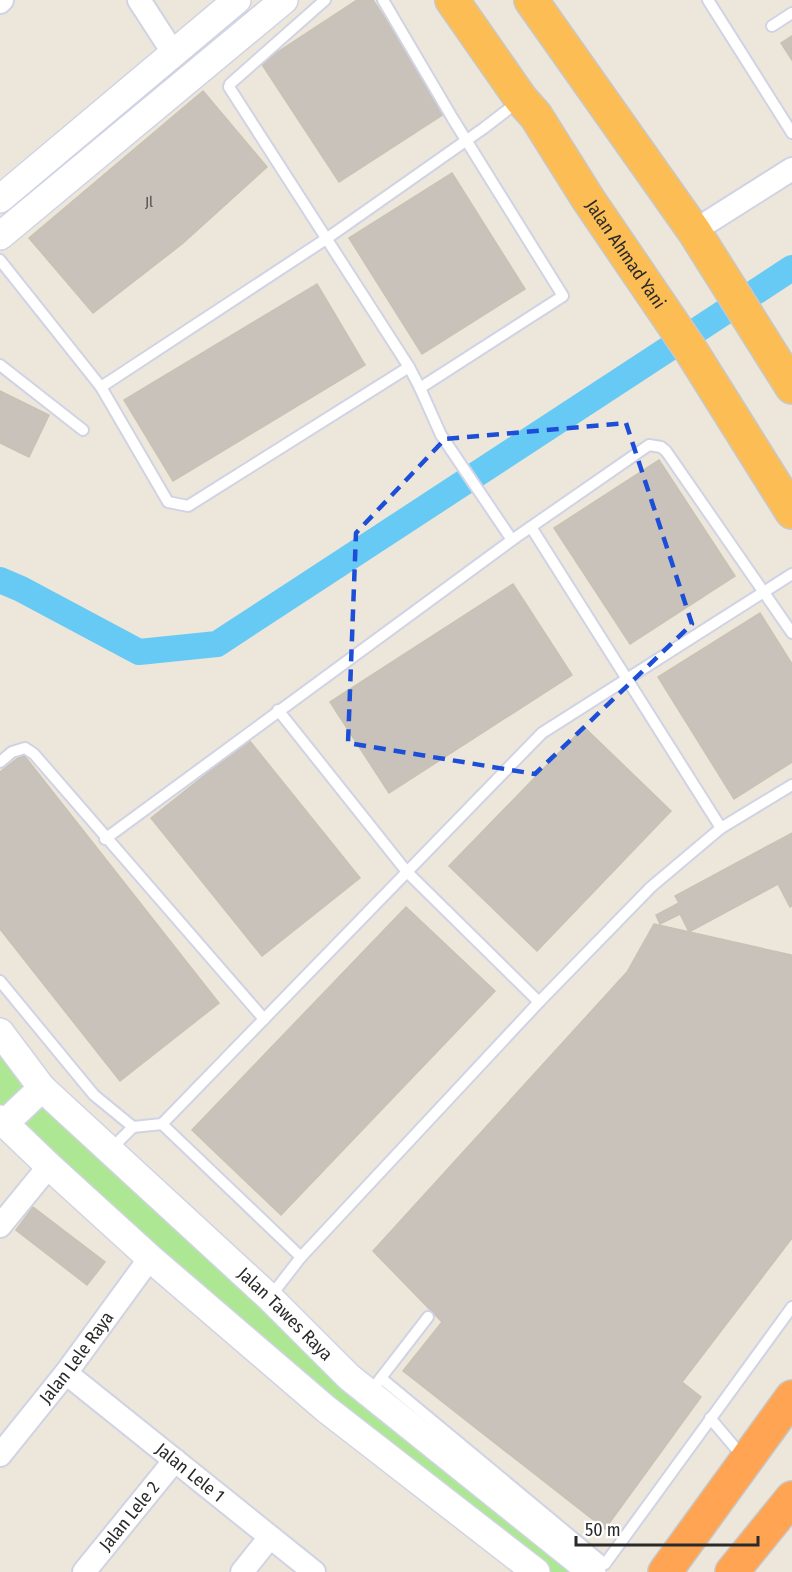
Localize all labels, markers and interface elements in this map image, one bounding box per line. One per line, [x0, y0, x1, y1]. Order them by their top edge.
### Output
house number: Jl [145, 193, 153, 211]
street label: Jalan Ahmad Yani [581, 196, 670, 313]
street label: Jalan Tawes Raya [233, 1263, 337, 1365]
street label: Jalan Lele Raya [35, 1307, 118, 1408]
street label: Jalan Lele 1 [151, 1438, 229, 1507]
street label: Jalan Lele 2 [95, 1477, 164, 1555]
scale bar [576, 1509, 758, 1547]
text: 50 m [585, 1519, 621, 1541]

